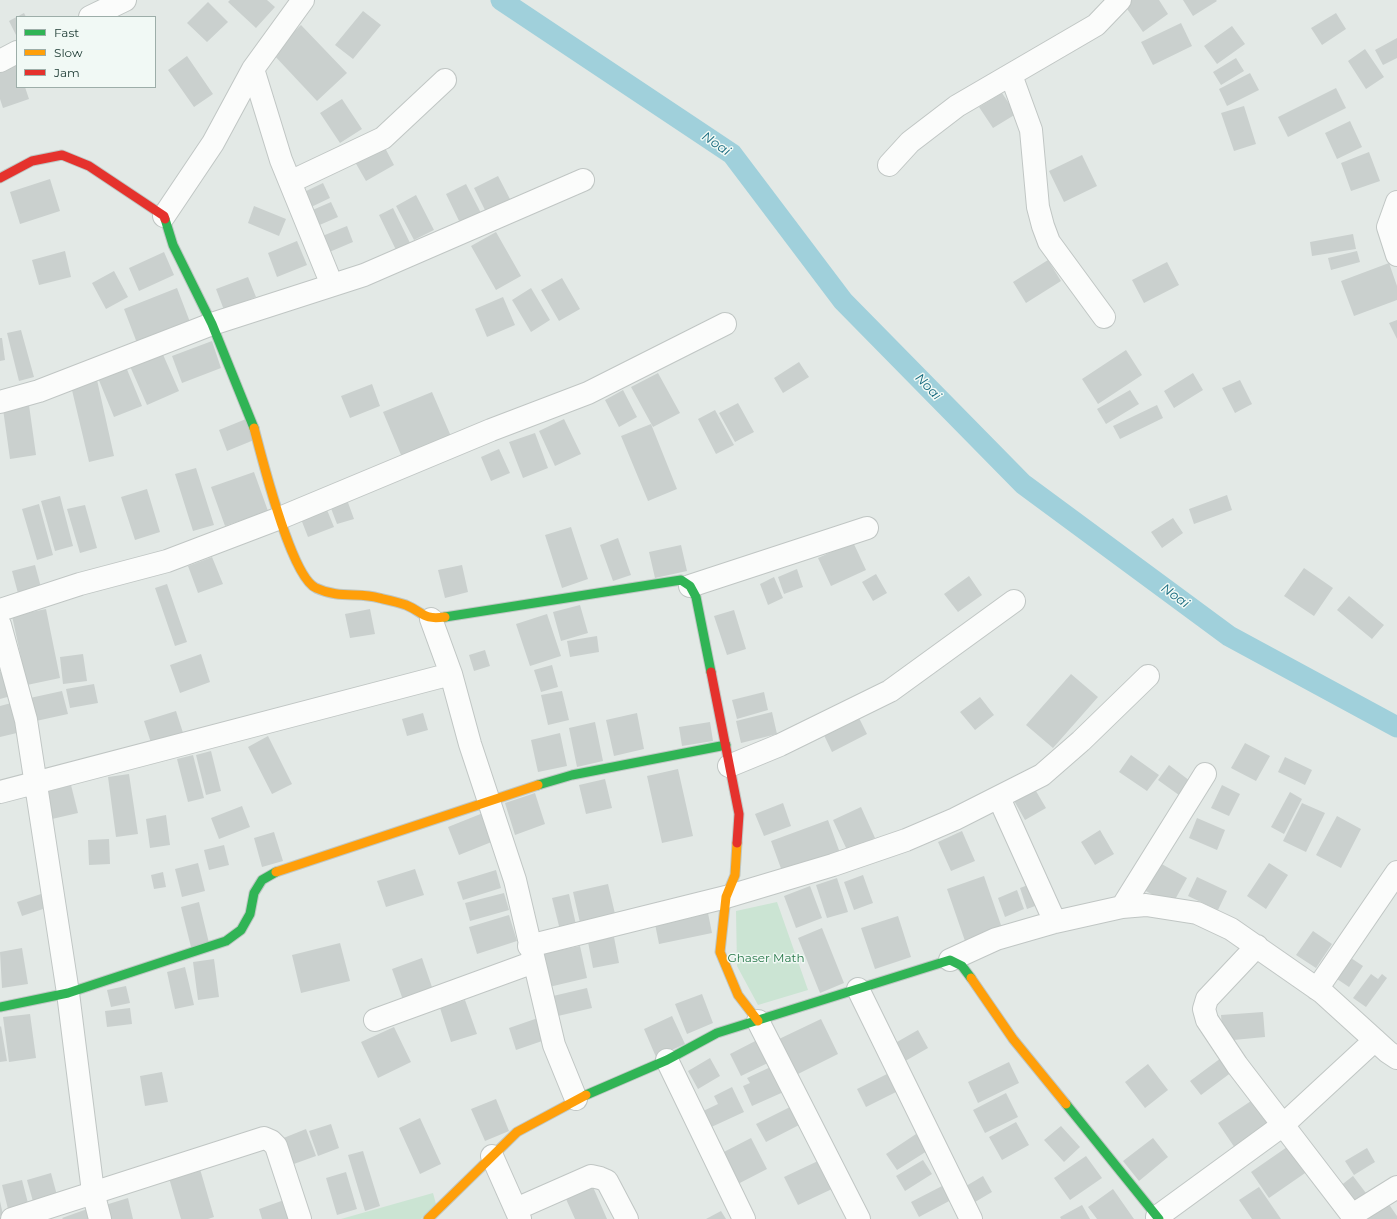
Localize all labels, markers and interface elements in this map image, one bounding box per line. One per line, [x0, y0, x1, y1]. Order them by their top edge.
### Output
legend [16, 16, 156, 88]
text: Fast [54, 25, 79, 40]
text: Slow [54, 45, 83, 60]
text: Jam [54, 65, 80, 80]
water label: Noai [699, 129, 733, 159]
water label: Noai [912, 370, 944, 404]
water label: Noai [1158, 581, 1192, 611]
park label: Ghaser Math [727, 951, 805, 965]

